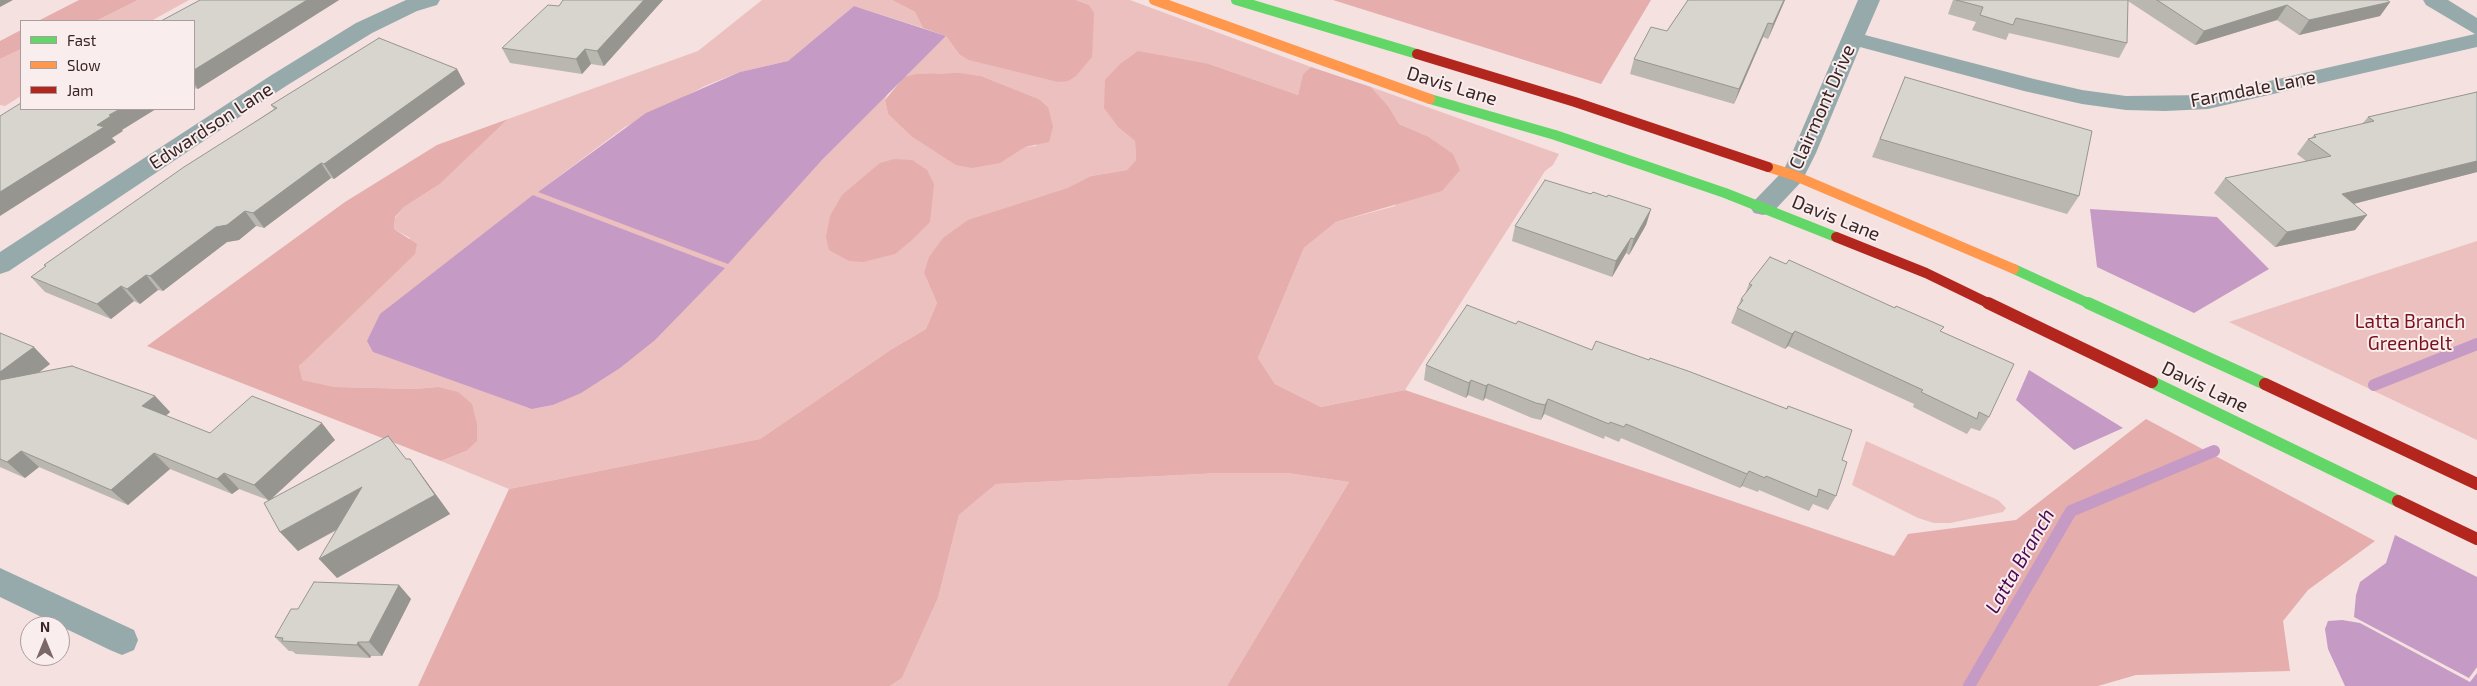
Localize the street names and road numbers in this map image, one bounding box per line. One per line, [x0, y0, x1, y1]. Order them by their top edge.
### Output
street label: Clairmont Drive [1784, 41, 1860, 173]
street label: Davis Lane [1404, 61, 1500, 111]
street label: Farmdale Lane [2188, 66, 2318, 112]
street label: Edwardson Lane [145, 77, 277, 175]
street label: Davis Lane [1789, 190, 1883, 246]
street label: Davis Lane [2158, 356, 2252, 418]

